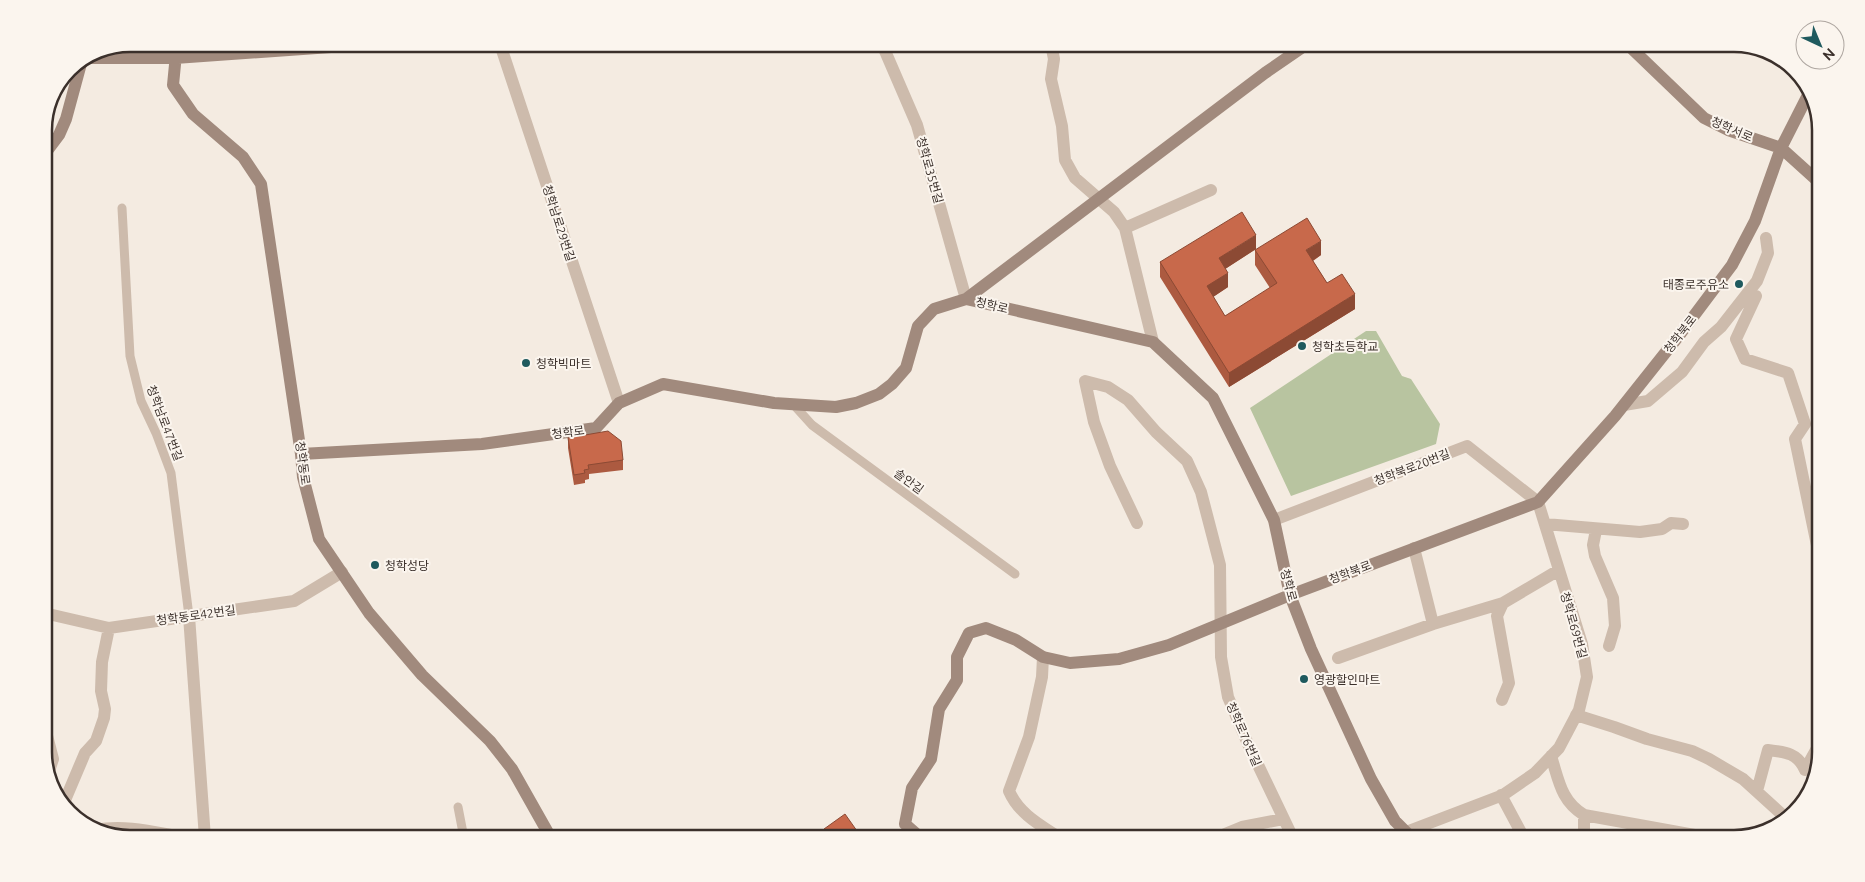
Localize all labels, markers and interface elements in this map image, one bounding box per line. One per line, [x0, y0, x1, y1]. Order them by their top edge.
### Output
north arrow [1795, 20, 1845, 70]
text: N [1820, 45, 1838, 64]
street label: 청학서로 [1709, 114, 1755, 144]
street label: 청학로35번길 [914, 135, 946, 205]
street label: 청학남로29번길 [540, 183, 578, 263]
place label: 태종로주유소 [1663, 278, 1729, 291]
marker: 태종로주유소 [1733, 278, 1745, 290]
street label: 청학로 [974, 295, 1010, 315]
street label: 청학북로 [1661, 313, 1699, 355]
marker: 청학초등학교 [1296, 340, 1308, 352]
place label: 청학초등학교 [1312, 340, 1378, 353]
marker: 청학빅마트 [520, 357, 532, 369]
place label: 청학빅마트 [536, 357, 591, 370]
street label: 청학남로47번길 [145, 383, 185, 463]
street label: 청학로 [551, 423, 585, 441]
street label: 청학동로 [293, 440, 313, 486]
street label: 청학북로20번길 [1372, 447, 1452, 487]
street label: 솔안길 [892, 466, 926, 496]
street label: 청학북로 [1327, 558, 1373, 586]
marker: 청학성당 [369, 559, 381, 571]
place label: 청학성당 [385, 559, 429, 572]
street label: 청학로 [1278, 567, 1300, 603]
street label: 청학로69번길 [1558, 590, 1590, 660]
street label: 청학동로42번길 [156, 603, 236, 627]
marker: 영광할인마트 [1298, 673, 1310, 685]
place label: 영광할인마트 [1314, 673, 1380, 686]
street label: 청학로76번길 [1224, 700, 1264, 768]

